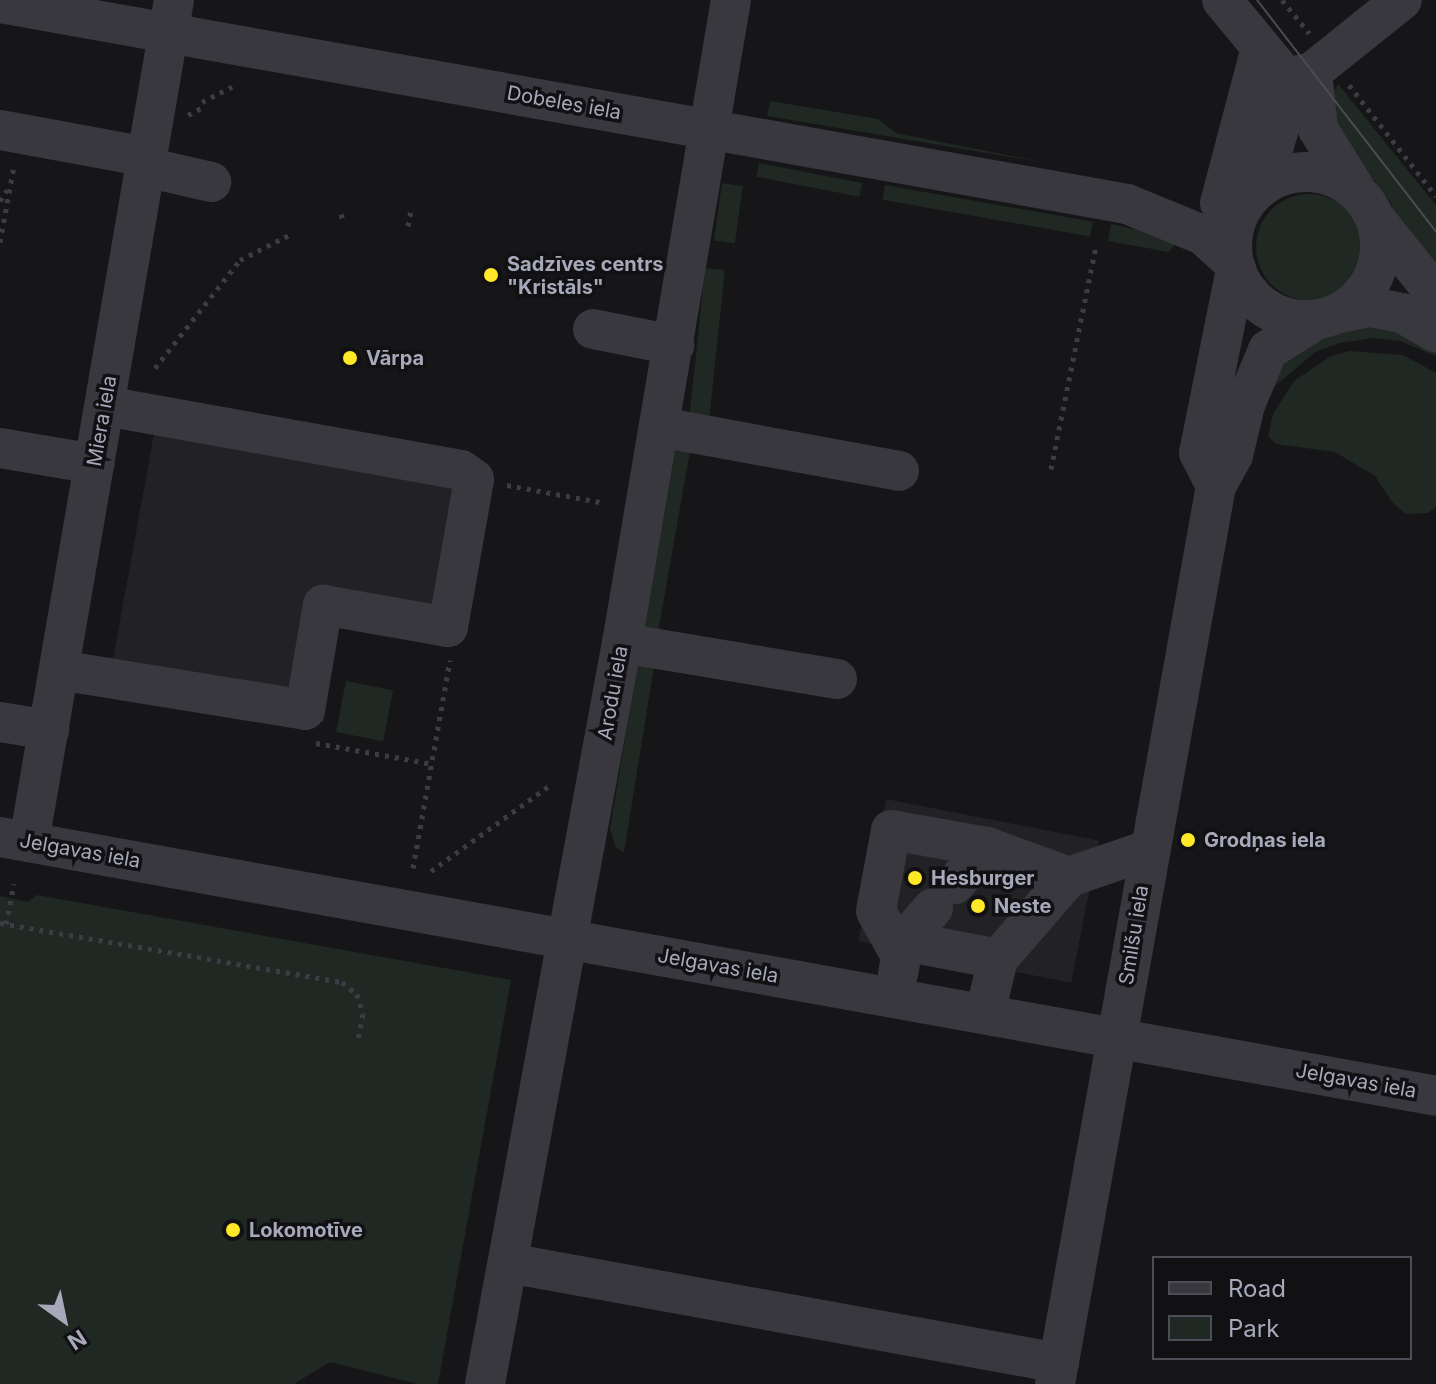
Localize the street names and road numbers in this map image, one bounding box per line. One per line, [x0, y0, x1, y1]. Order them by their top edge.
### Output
street label: Dobeles iela [505, 81, 623, 125]
street label: Miera iela [82, 374, 122, 468]
street label: Arodu iela [593, 644, 633, 742]
street label: Jelgavas iela [18, 829, 142, 873]
street label: Smilšu iela [1114, 883, 1154, 987]
street label: Jelgavas iela [656, 944, 780, 988]
street label: Jelgavas iela [1294, 1059, 1418, 1103]

